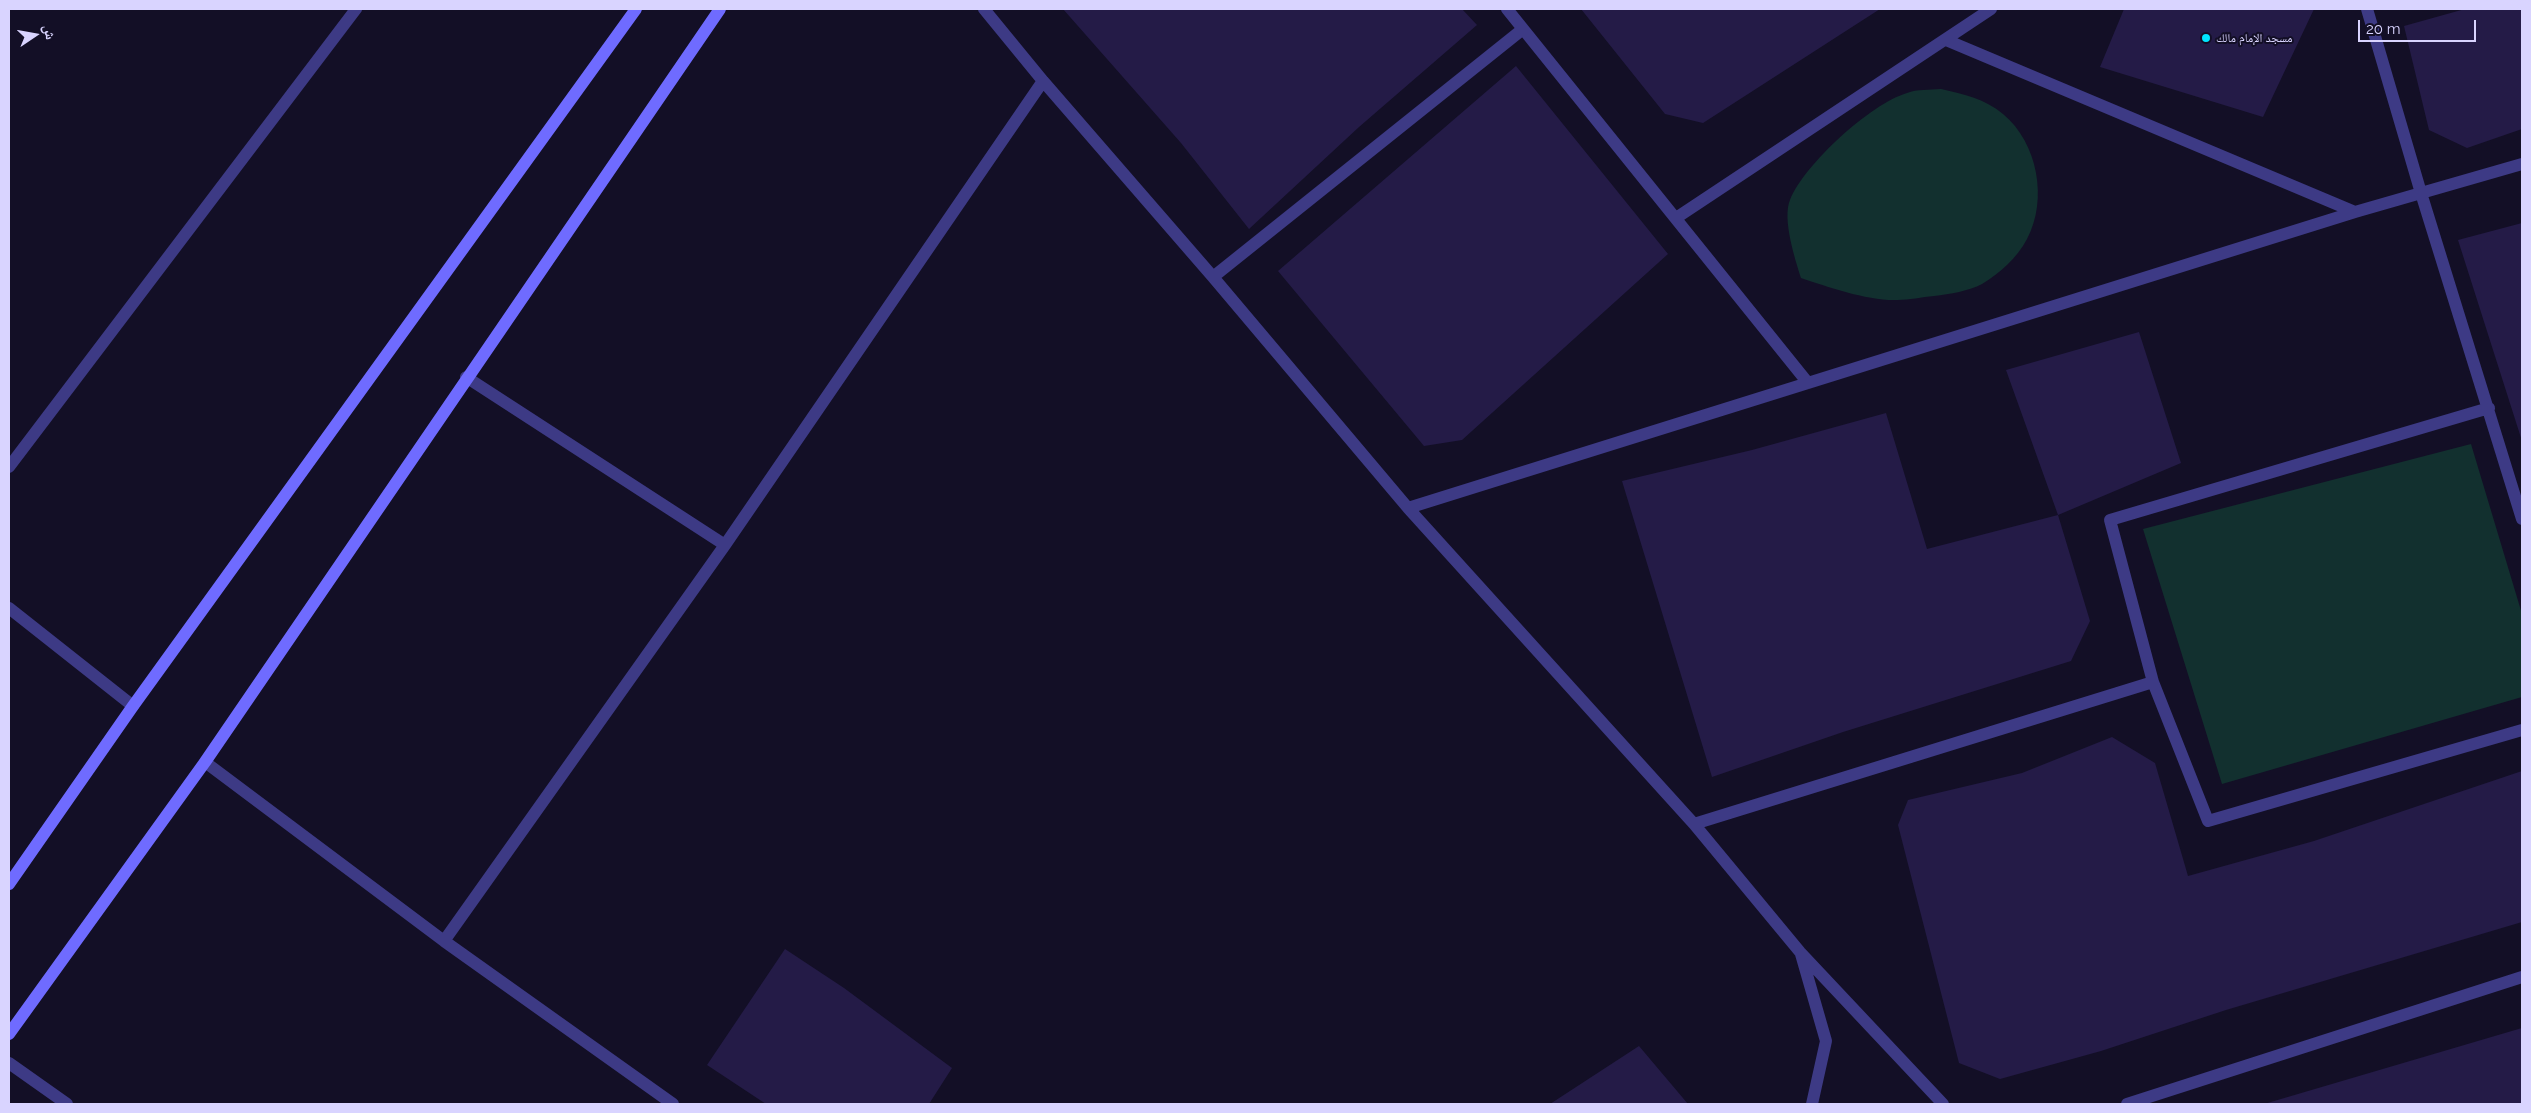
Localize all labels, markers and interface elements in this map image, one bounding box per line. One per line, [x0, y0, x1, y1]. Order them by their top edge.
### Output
north arrow [10, 10, 60, 60]
scale bar [2361, 10, 2478, 42]
text: 20 m [2366, 20, 2401, 38]
text: ش [40, 23, 59, 41]
place label: مسجد الإمام مالك [2216, 31, 2293, 45]
marker: مسجد الإمام مالك [2200, 32, 2212, 44]

